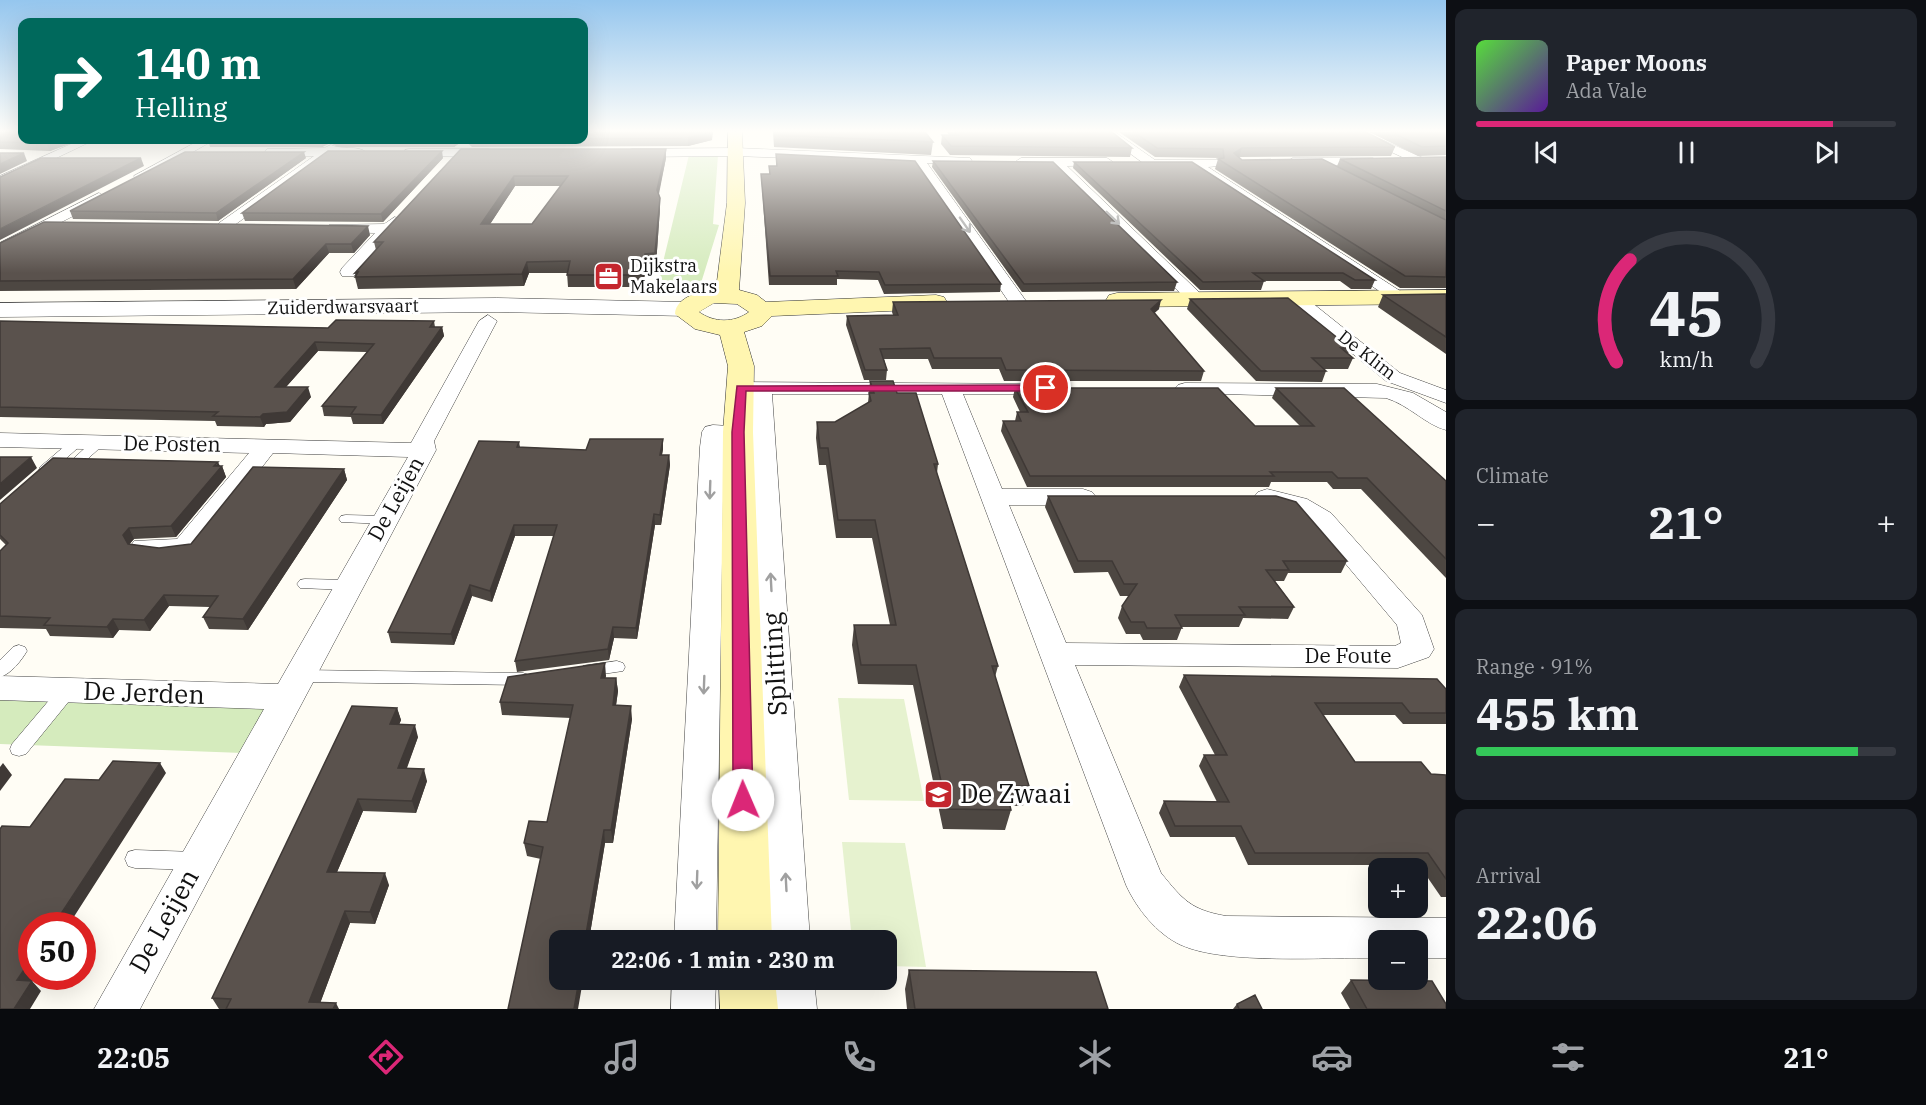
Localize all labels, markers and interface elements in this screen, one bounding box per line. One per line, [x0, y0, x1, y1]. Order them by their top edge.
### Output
text: 140 m [135, 36, 261, 91]
icon: right [36, 42, 114, 120]
text: Paper Moons [1566, 48, 1707, 77]
text: Ada Vale [1566, 77, 1647, 104]
text: Helling [135, 89, 227, 124]
icon: previous [1530, 136, 1563, 169]
icon: pause [1670, 136, 1703, 169]
icon: next [1810, 136, 1843, 169]
one-way arrow [1105, 211, 1120, 225]
one-way arrow [959, 217, 971, 233]
place label: Dijkstra Makelaars [630, 254, 717, 298]
office icon: Dijkstra Makelaars [593, 260, 625, 292]
text: 45 [1649, 272, 1723, 353]
street label: Zuiderdwarsvaart [267, 294, 419, 319]
street label: De Klim [1334, 325, 1401, 384]
text: km/h [1659, 345, 1713, 373]
pin [1020, 362, 1071, 413]
icon: arrive [1029, 371, 1062, 404]
street label: De Posten [123, 428, 221, 458]
street label: De Leijen [360, 451, 430, 546]
text: Climate [1476, 462, 1549, 489]
one-way arrow [705, 480, 716, 500]
text: 21° [1648, 493, 1724, 551]
text: − [1476, 501, 1496, 544]
text: + [1876, 501, 1896, 544]
one-way arrow [765, 573, 776, 593]
street label: Splitting [754, 611, 794, 717]
street label: De Foute [1305, 641, 1391, 669]
text: Range · 91% [1476, 653, 1593, 680]
street label: De Jerden [83, 673, 205, 711]
one-way arrow [699, 675, 710, 695]
text: 455 km [1476, 684, 1639, 742]
position arrow [711, 768, 775, 832]
place label: De Zwaai [960, 776, 1071, 810]
school or university icon: De Zwaai [923, 778, 955, 810]
map controls [1368, 858, 1428, 990]
button: + [1368, 858, 1428, 918]
street label: De Leijen [121, 862, 206, 979]
text: Arrival [1476, 862, 1541, 889]
one-way arrow [692, 869, 703, 889]
one-way arrow [781, 873, 792, 893]
text: 22:06 [1476, 893, 1598, 951]
speed limit sign: 50 [18, 912, 96, 990]
button: − [1368, 930, 1428, 990]
text: 22:06 · 1 min · 230 m [611, 945, 835, 974]
icon: directions [365, 1036, 407, 1078]
icon: music [601, 1036, 643, 1078]
icon: phone [838, 1036, 880, 1078]
icon: climate [1074, 1036, 1116, 1078]
icon: car [1311, 1036, 1353, 1078]
icon: filters [1547, 1036, 1589, 1078]
text: 22:05 [97, 1040, 170, 1075]
text: 21° [1784, 1040, 1829, 1075]

